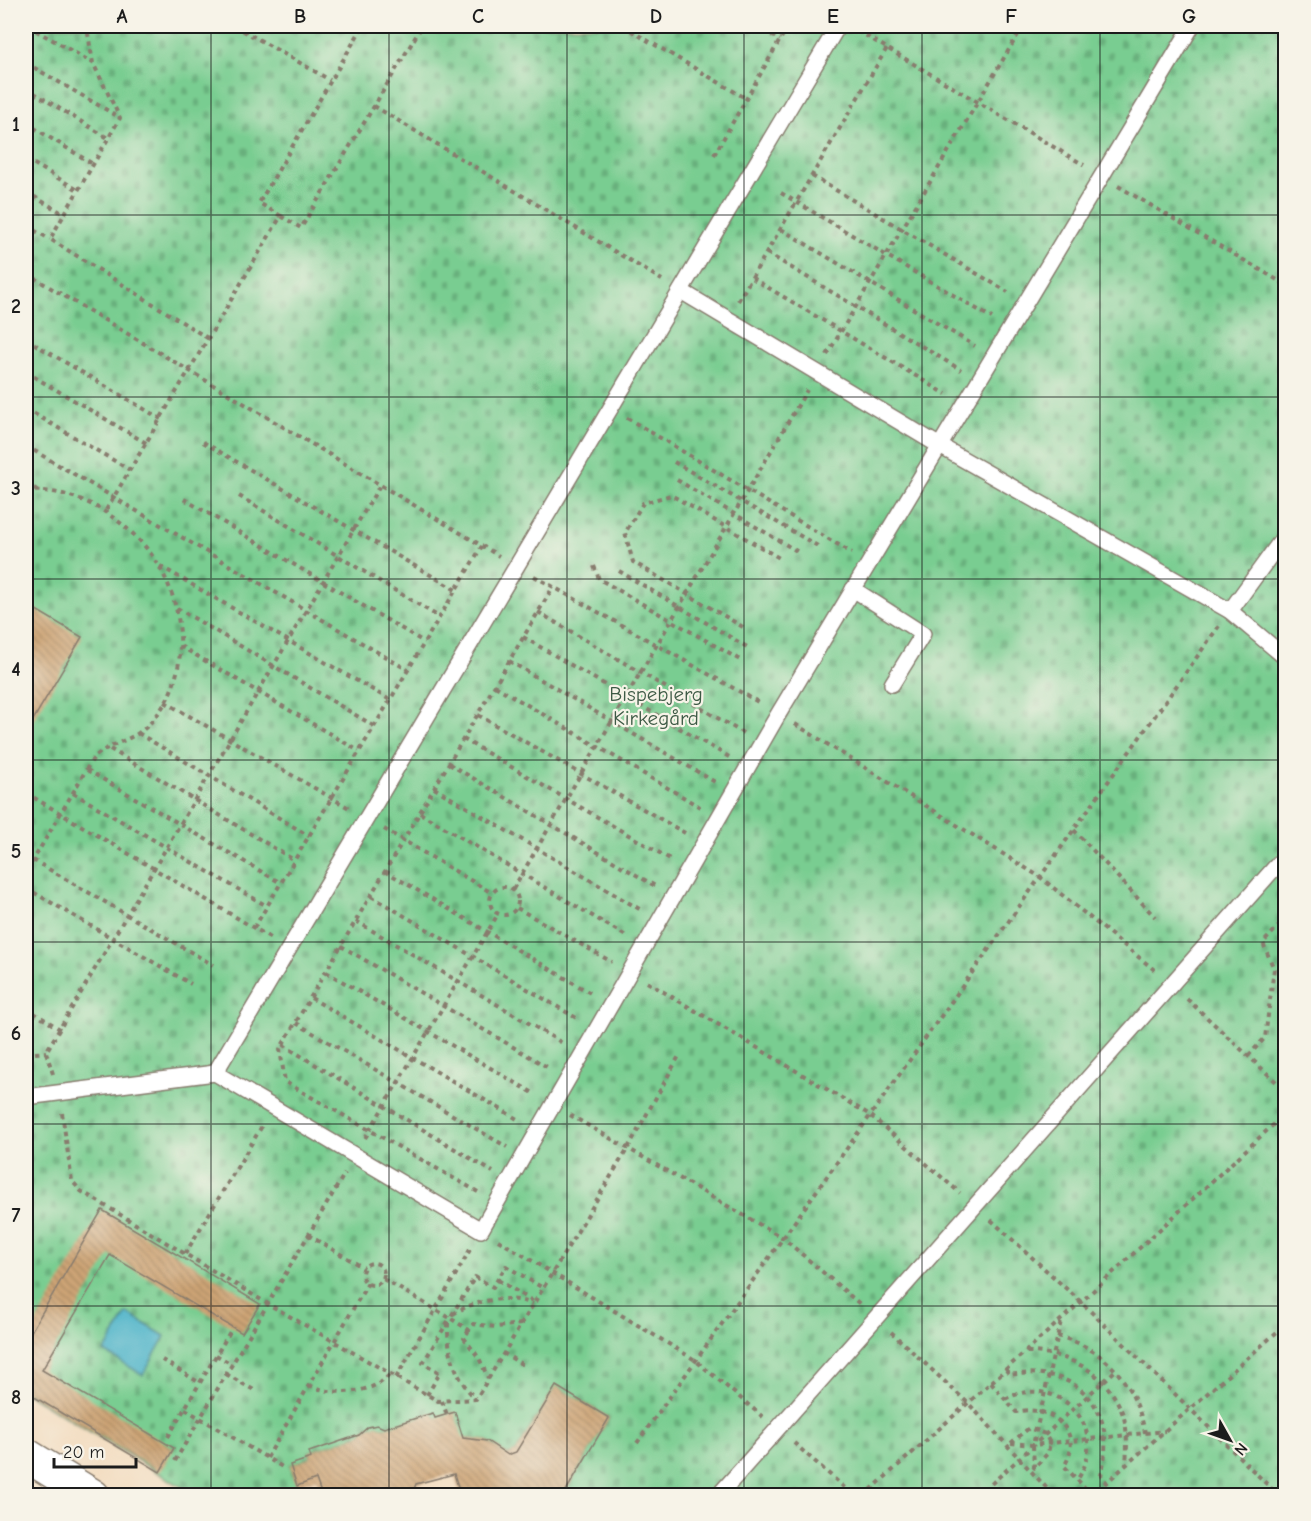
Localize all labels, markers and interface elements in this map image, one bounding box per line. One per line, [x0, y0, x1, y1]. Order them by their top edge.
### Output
text: A [116, 5, 128, 28]
text: B [294, 5, 306, 28]
text: C [472, 5, 484, 28]
text: D [650, 5, 662, 28]
text: E [827, 5, 839, 28]
text: F [1005, 5, 1017, 28]
text: G [1182, 5, 1196, 28]
text: 1 [12, 113, 20, 136]
text: 2 [11, 295, 21, 318]
text: 3 [11, 477, 21, 500]
text: 4 [11, 658, 21, 681]
park label: Bispebjerg Kirkegård [609, 682, 703, 730]
text: 5 [11, 840, 21, 863]
text: 6 [11, 1022, 21, 1045]
text: 7 [12, 1204, 21, 1227]
text: 8 [11, 1386, 21, 1409]
north arrow [1200, 1410, 1260, 1470]
scale bar [54, 1431, 136, 1469]
text: N [1230, 1439, 1251, 1459]
text: 20 m [63, 1442, 104, 1463]

